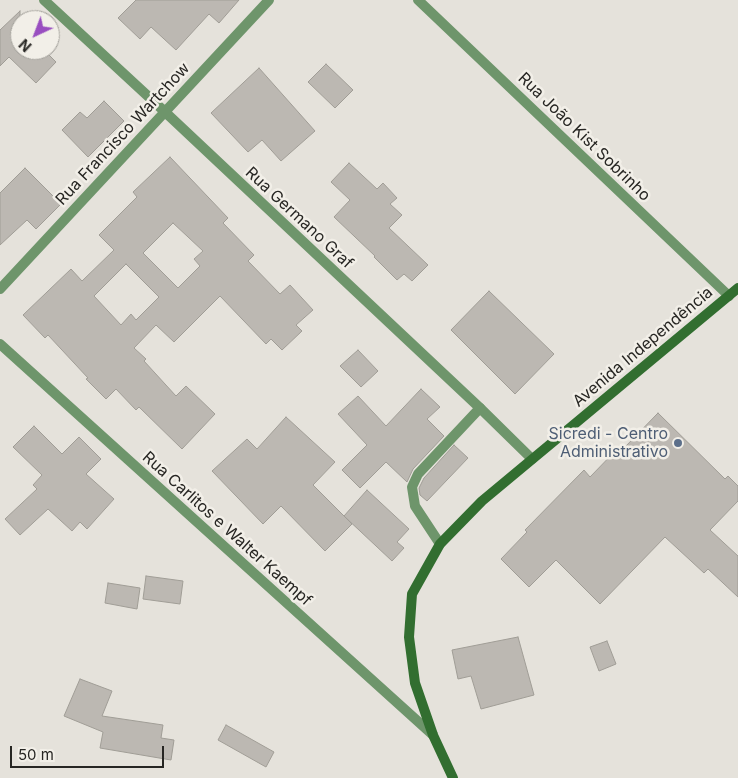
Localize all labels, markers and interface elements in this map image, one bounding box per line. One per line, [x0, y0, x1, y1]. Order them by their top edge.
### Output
north arrow [10, 10, 60, 60]
text: N [15, 36, 35, 55]
street label: Rua Francisco Wartchow [52, 59, 194, 209]
street label: Rua João Kist Sobrinho [514, 69, 654, 205]
street label: Rua Germano Graf [241, 163, 357, 273]
street label: Avenida Independência [569, 283, 717, 411]
place label: Sicredi - Centro Administrativo [549, 424, 668, 462]
marker: Sicredi - Centro Administrativo [672, 437, 684, 449]
street label: Rua Carlitos e Walter Kaempf [138, 448, 316, 610]
scale bar [12, 736, 166, 768]
text: 50 m [18, 745, 54, 764]

